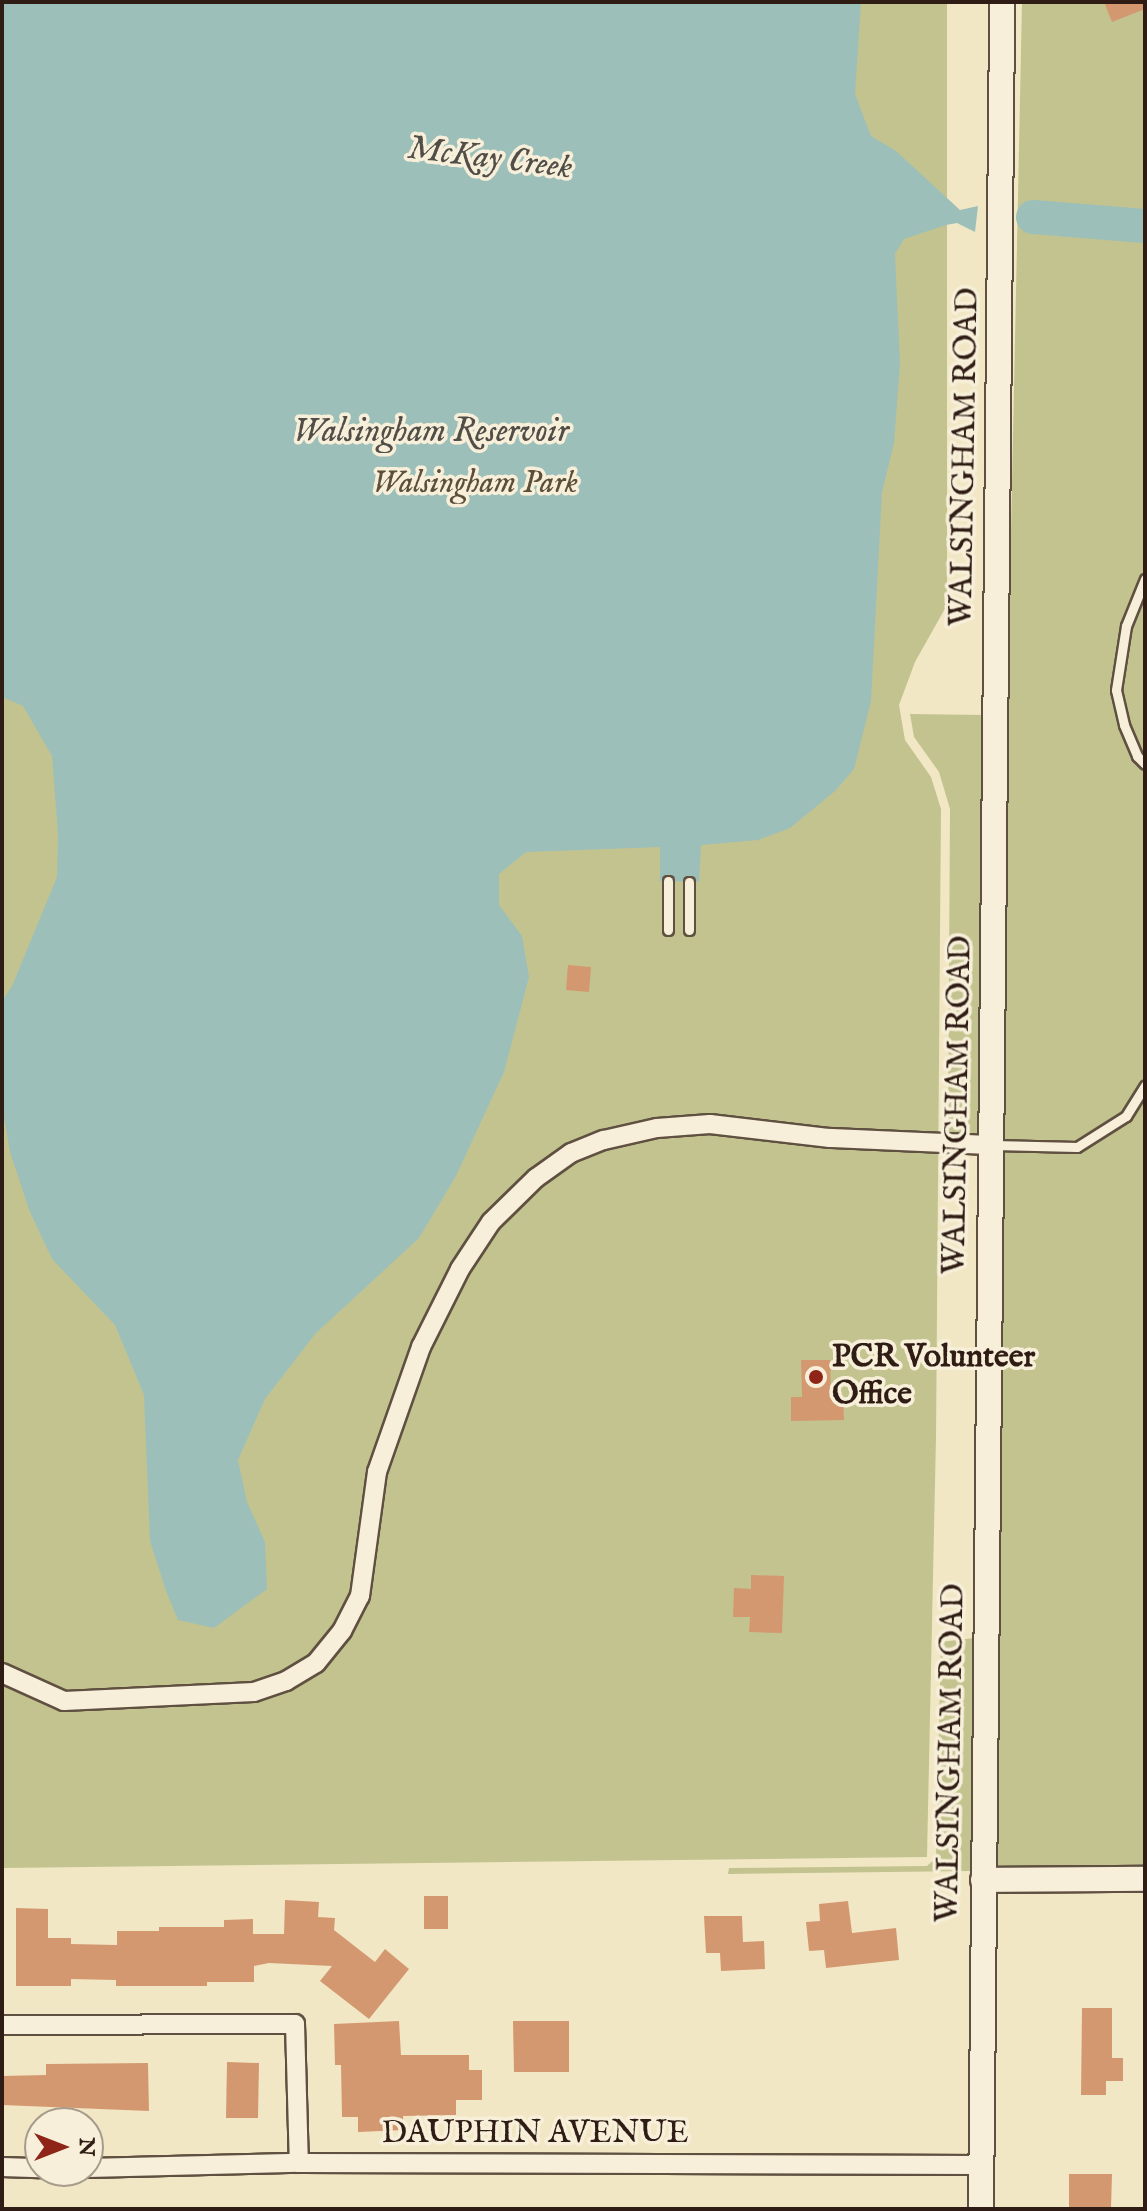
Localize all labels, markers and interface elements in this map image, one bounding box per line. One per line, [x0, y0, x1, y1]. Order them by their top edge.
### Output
water label: McKay Creek [405, 128, 575, 188]
street label: WALSINGHAM ROAD [944, 287, 988, 627]
water label: Walsingham Reservoir [293, 412, 569, 452]
park label: Walsingham Park [372, 465, 578, 503]
street label: WALSINGHAM ROAD [937, 935, 981, 1275]
place label: PCR Volunteer Office [832, 1340, 1035, 1415]
marker: PCR Volunteer Office [807, 1368, 825, 1386]
street label: WALSINGHAM ROAD [930, 1583, 974, 1923]
north arrow [24, 2107, 104, 2187]
street label: DAUPHIN AVENUE [381, 2115, 689, 2153]
text: N [72, 2137, 100, 2157]

